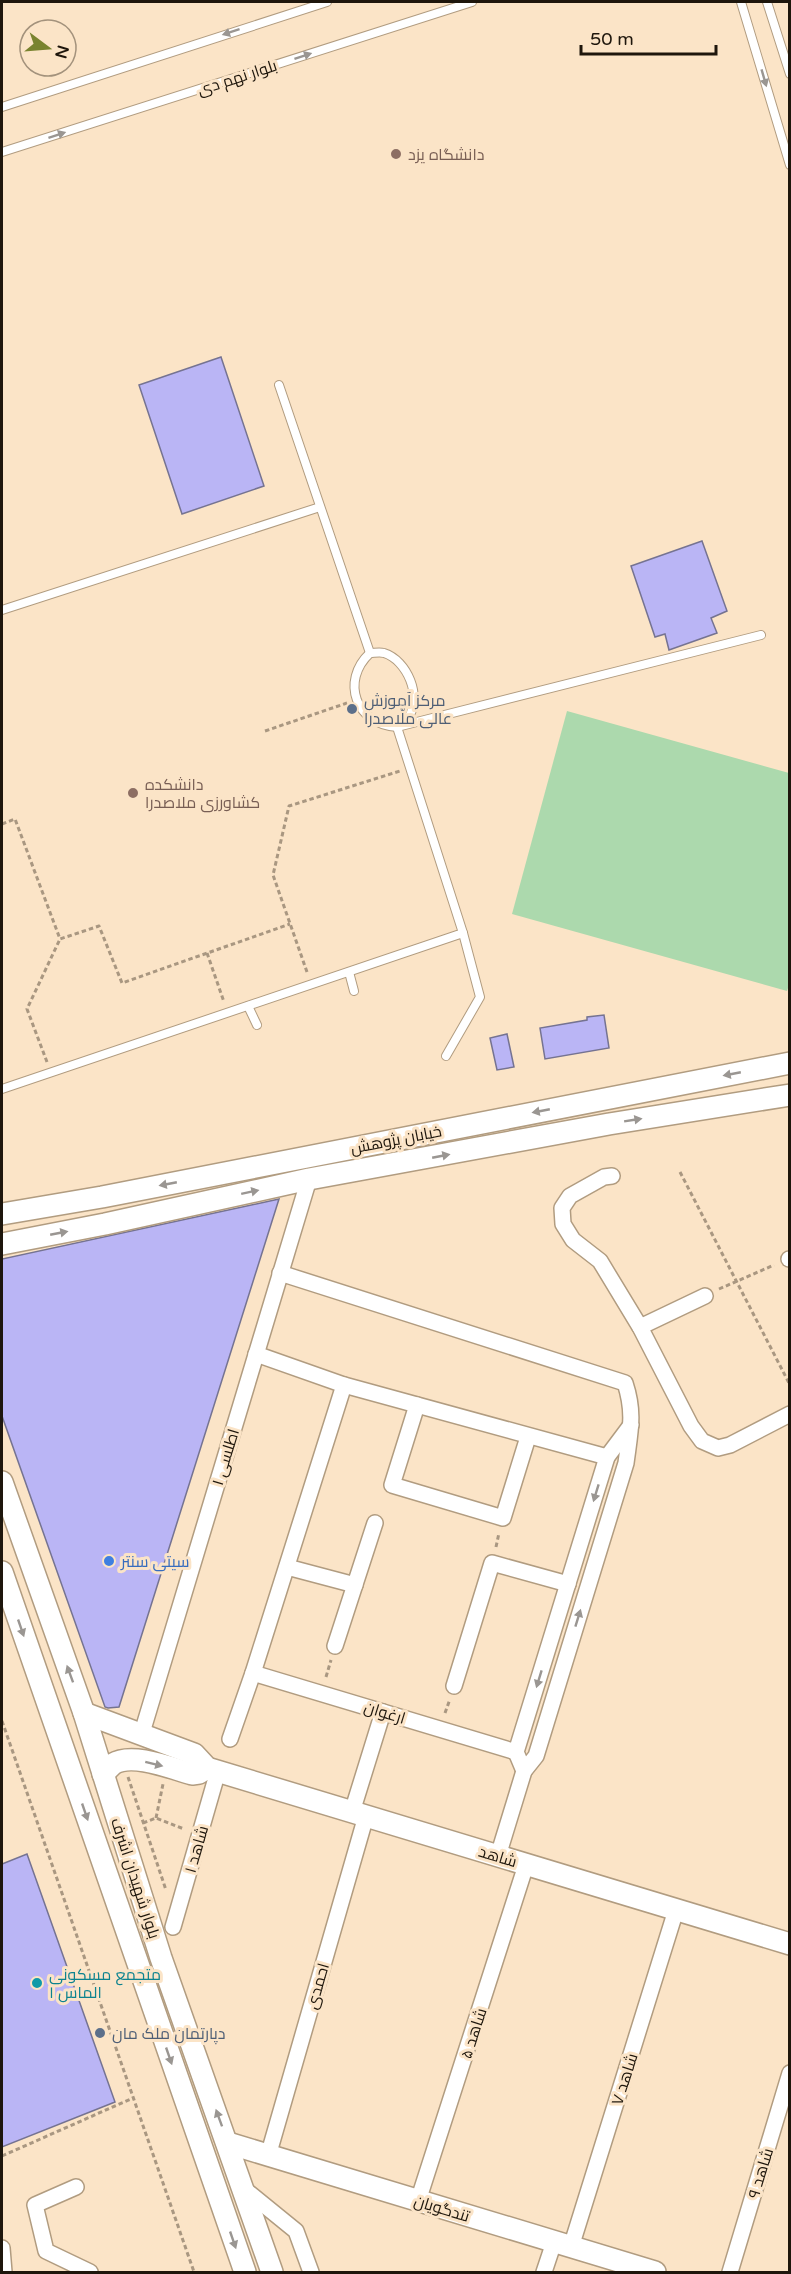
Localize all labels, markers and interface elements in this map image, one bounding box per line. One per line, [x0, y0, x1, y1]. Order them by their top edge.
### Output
north arrow [18, 18, 78, 78]
scale bar [581, 18, 716, 56]
one-way arrow [222, 28, 240, 38]
text: 50 m [590, 28, 634, 50]
text: N [50, 43, 73, 61]
one-way arrow [294, 51, 312, 60]
street label: بلوار نهم دی [195, 56, 280, 101]
one-way arrow [760, 69, 769, 87]
one-way arrow [48, 129, 66, 139]
place label: دانشگاه یزد [408, 145, 484, 165]
marker: دانشگاه یزد [389, 147, 403, 161]
place label: مرکز آموزش عالی ملّاصدرا [364, 691, 452, 729]
marker: مرکز آموزش عالی ملّاصدرا [345, 702, 359, 716]
place label: دانشکده کشاورزی ملاصدرا [145, 775, 260, 813]
marker: دانشکده کشاورزی ملاصدرا [126, 786, 140, 800]
one-way arrow [722, 1070, 741, 1079]
one-way arrow [531, 1107, 550, 1116]
one-way arrow [624, 1115, 643, 1124]
street label: خیابان پژوهش [349, 1121, 444, 1160]
one-way arrow [432, 1151, 451, 1160]
one-way arrow [158, 1180, 177, 1189]
one-way arrow [240, 1187, 259, 1197]
one-way arrow [50, 1228, 69, 1237]
street label: اطلسی ۱ [208, 1427, 244, 1488]
one-way arrow [591, 1484, 600, 1502]
place label: سیتی سنتر [120, 1552, 189, 1572]
marker: سیتی سنتر [102, 1554, 116, 1568]
one-way arrow [574, 1609, 583, 1627]
one-way arrow [16, 1619, 26, 1637]
one-way arrow [65, 1665, 75, 1683]
one-way arrow [534, 1670, 543, 1688]
street label: ارغوان [362, 1697, 408, 1729]
one-way arrow [145, 1759, 163, 1769]
one-way arrow [80, 1803, 90, 1821]
street label: بلوار شهیدان اشرف [106, 1815, 164, 1941]
street label: شاهد ۱ [181, 1823, 213, 1875]
street label: شاهد [476, 1842, 519, 1872]
street label: احمدی [302, 1961, 334, 2012]
place label: متجمع مسکونی الماس ۱ [49, 1965, 161, 2003]
marker: متجمع مسکونی الماس ۱ [30, 1976, 44, 1990]
street label: شاهد ۵ [456, 2005, 492, 2061]
place label: دپارتمان ملک مان [112, 2024, 226, 2045]
marker: دپارتمان ملک مان [93, 2026, 107, 2040]
one-way arrow [165, 2047, 175, 2065]
street label: شاهد ۷ [607, 2051, 643, 2108]
one-way arrow [213, 2109, 223, 2127]
street label: شاهد ۹ [744, 2146, 778, 2201]
street label: تندگویان [411, 2191, 473, 2227]
one-way arrow [229, 2231, 239, 2249]

